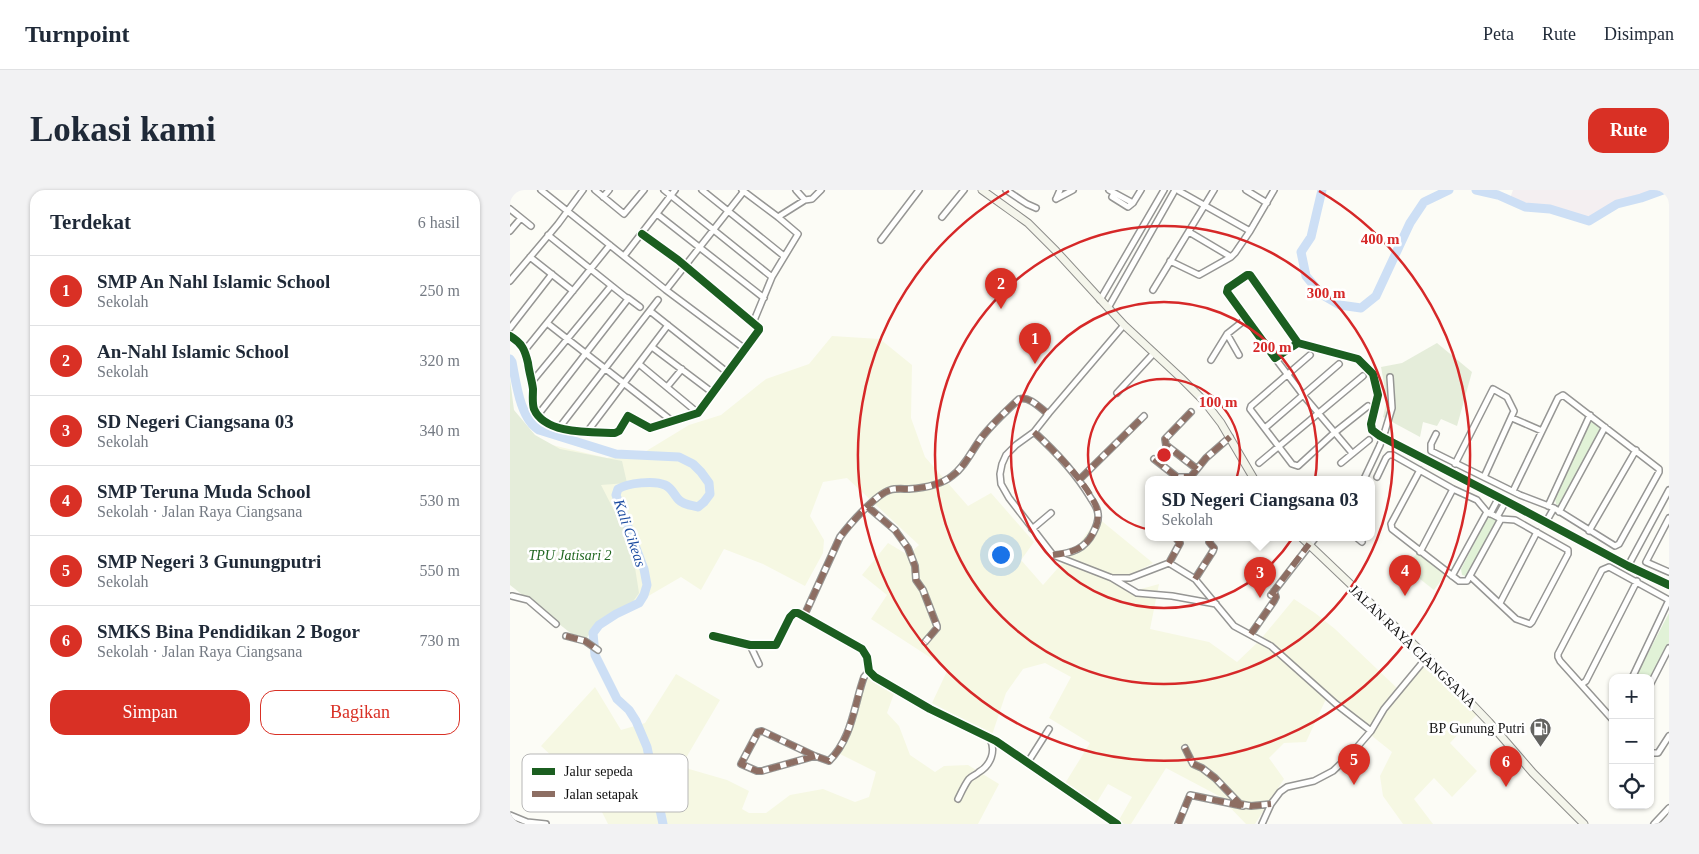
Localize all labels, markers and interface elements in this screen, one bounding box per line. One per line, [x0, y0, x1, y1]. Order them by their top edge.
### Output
text: Turnpoint [25, 21, 130, 47]
text: Peta [1483, 24, 1514, 44]
text: Rute [1542, 24, 1576, 44]
text: Disimpan [1604, 24, 1674, 44]
button: Rute [1588, 108, 1669, 153]
text: Lokasi kami [30, 110, 216, 149]
text: Terdekat [50, 210, 131, 234]
text: 6 hasil [418, 214, 460, 231]
text: 400 m [1361, 231, 1400, 247]
pin: 2 [985, 268, 1017, 309]
text: SMP An Nahl Islamic School [97, 271, 330, 292]
text: 1 [62, 282, 70, 299]
text: 250 m [420, 282, 460, 299]
text: 300 m [1307, 285, 1346, 301]
text: Sekolah [97, 293, 149, 310]
pin: 1 [1019, 323, 1051, 364]
text: 200 m [1253, 339, 1292, 355]
text: An-Nahl Islamic School [97, 341, 289, 362]
text: 2 [62, 352, 70, 369]
text: 320 m [420, 352, 460, 369]
text: Sekolah [97, 363, 149, 380]
text: 100 m [1199, 394, 1238, 410]
text: SD Negeri Ciangsana 03 [97, 411, 294, 432]
text: 3 [62, 422, 70, 439]
text: 340 m [420, 422, 460, 439]
text: Sekolah [97, 433, 149, 450]
centre of rings [1155, 446, 1173, 464]
popup [1145, 476, 1375, 541]
text: SMP Teruna Muda School [97, 481, 311, 502]
text: SD Negeri Ciangsana 03 [1162, 489, 1358, 510]
text: 4 [62, 492, 70, 509]
text: 530 m [420, 492, 460, 509]
water label: Kali Cikeas [611, 496, 649, 569]
text: Sekolah · Jalan Raya Ciangsana [97, 503, 302, 520]
text: Sekolah [1162, 511, 1213, 528]
your location [988, 542, 1014, 568]
park label: TPU Jatisari 2 [528, 548, 612, 563]
text: SMP Negeri 3 Gunungputri [97, 551, 321, 572]
pin: 4 [1389, 555, 1421, 596]
pin: 3 [1244, 557, 1276, 598]
text: 5 [62, 562, 70, 579]
text: 550 m [420, 562, 460, 579]
text: Sekolah [97, 573, 149, 590]
street label: JALAN RAYA CIANGSANA [1346, 582, 1480, 711]
text: SMKS Bina Pendidikan 2 Bogor [97, 621, 360, 642]
text: 6 [62, 632, 70, 649]
text: 730 m [420, 632, 460, 649]
text: Sekolah · Jalan Raya Ciangsana [97, 643, 302, 660]
map controls [1609, 674, 1654, 809]
button: + [1609, 674, 1654, 719]
button: Simpan [50, 690, 250, 735]
button: Bagikan [260, 690, 460, 735]
fuel station icon: BP Gunung Putri [1529, 716, 1553, 747]
button: − [1609, 719, 1654, 764]
place label: BP Gunung Putri [1429, 721, 1525, 736]
pin: 5 [1338, 744, 1370, 785]
pin: 6 [1490, 746, 1522, 787]
legend [522, 754, 688, 812]
text: Jalur sepeda [564, 764, 634, 779]
button: locate [1609, 764, 1654, 809]
text: Jalan setapak [564, 787, 638, 802]

